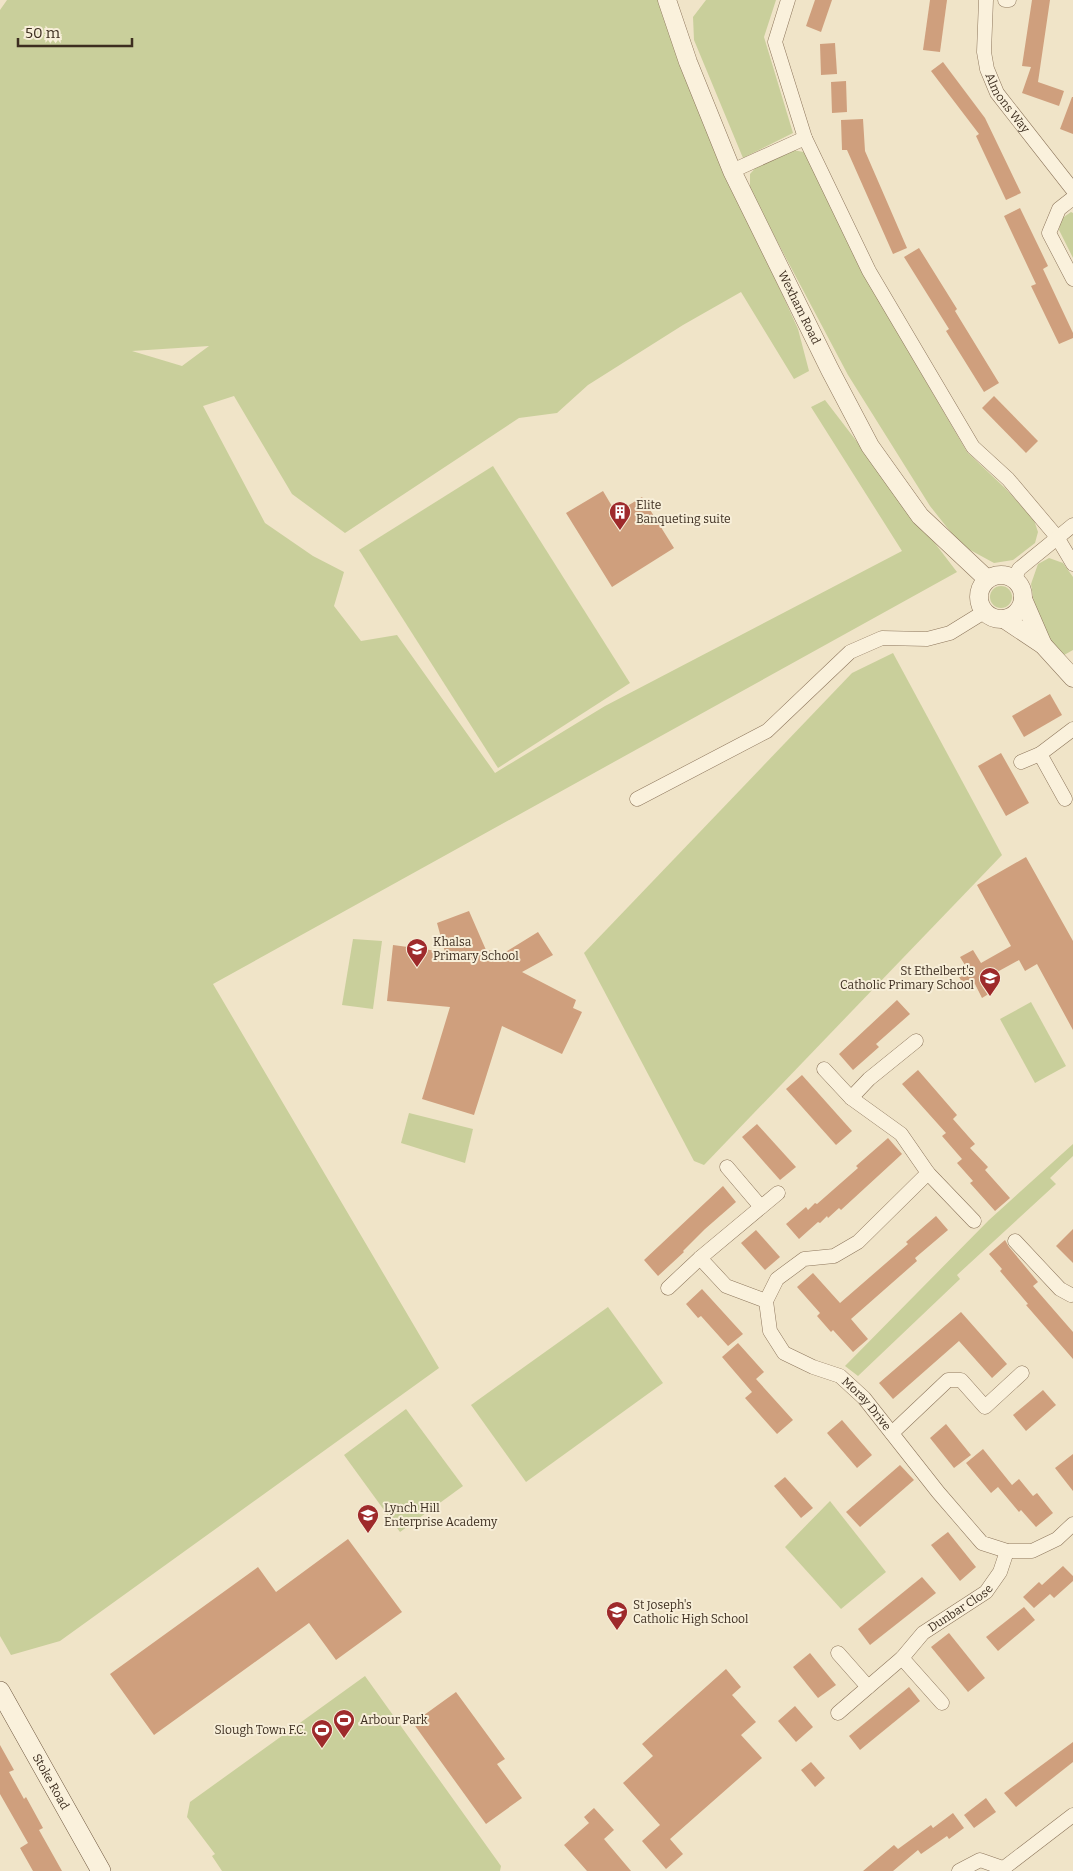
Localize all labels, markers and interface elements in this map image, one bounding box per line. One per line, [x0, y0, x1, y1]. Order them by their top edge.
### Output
scale bar [18, 15, 131, 47]
text: 50 m [25, 24, 61, 42]
street label: Almons Way [982, 71, 1033, 136]
street label: Wexham Road [775, 268, 823, 346]
place label: Elite Banqueting suite [636, 498, 731, 526]
building icon: Elite Banqueting suite [608, 500, 632, 531]
place label: Khalsa Primary School [433, 935, 519, 963]
school or university icon: Khalsa Primary School [405, 937, 429, 968]
place label: St Ethelbert's Catholic Primary School [840, 964, 975, 992]
school or university icon: St Ethelbert's Catholic Primary School [978, 966, 1002, 997]
street label: Moray Drive [839, 1374, 894, 1433]
place label: Lynch Hill Enterprise Academy [384, 1501, 498, 1529]
school or university icon: Lynch Hill Enterprise Academy [356, 1503, 380, 1534]
street label: Dunbar Close [925, 1582, 996, 1635]
place label: St Joseph's Catholic High School [633, 1598, 749, 1626]
school or university icon: St Joseph's Catholic High School [605, 1600, 629, 1631]
sports icon: Arbour Park [332, 1708, 356, 1739]
place label: Arbour Park [360, 1713, 428, 1727]
sports icon: Slough Town F.C. [310, 1718, 334, 1749]
place label: Slough Town F.C. [214, 1723, 306, 1737]
street label: Stoke Road [30, 1751, 72, 1812]

